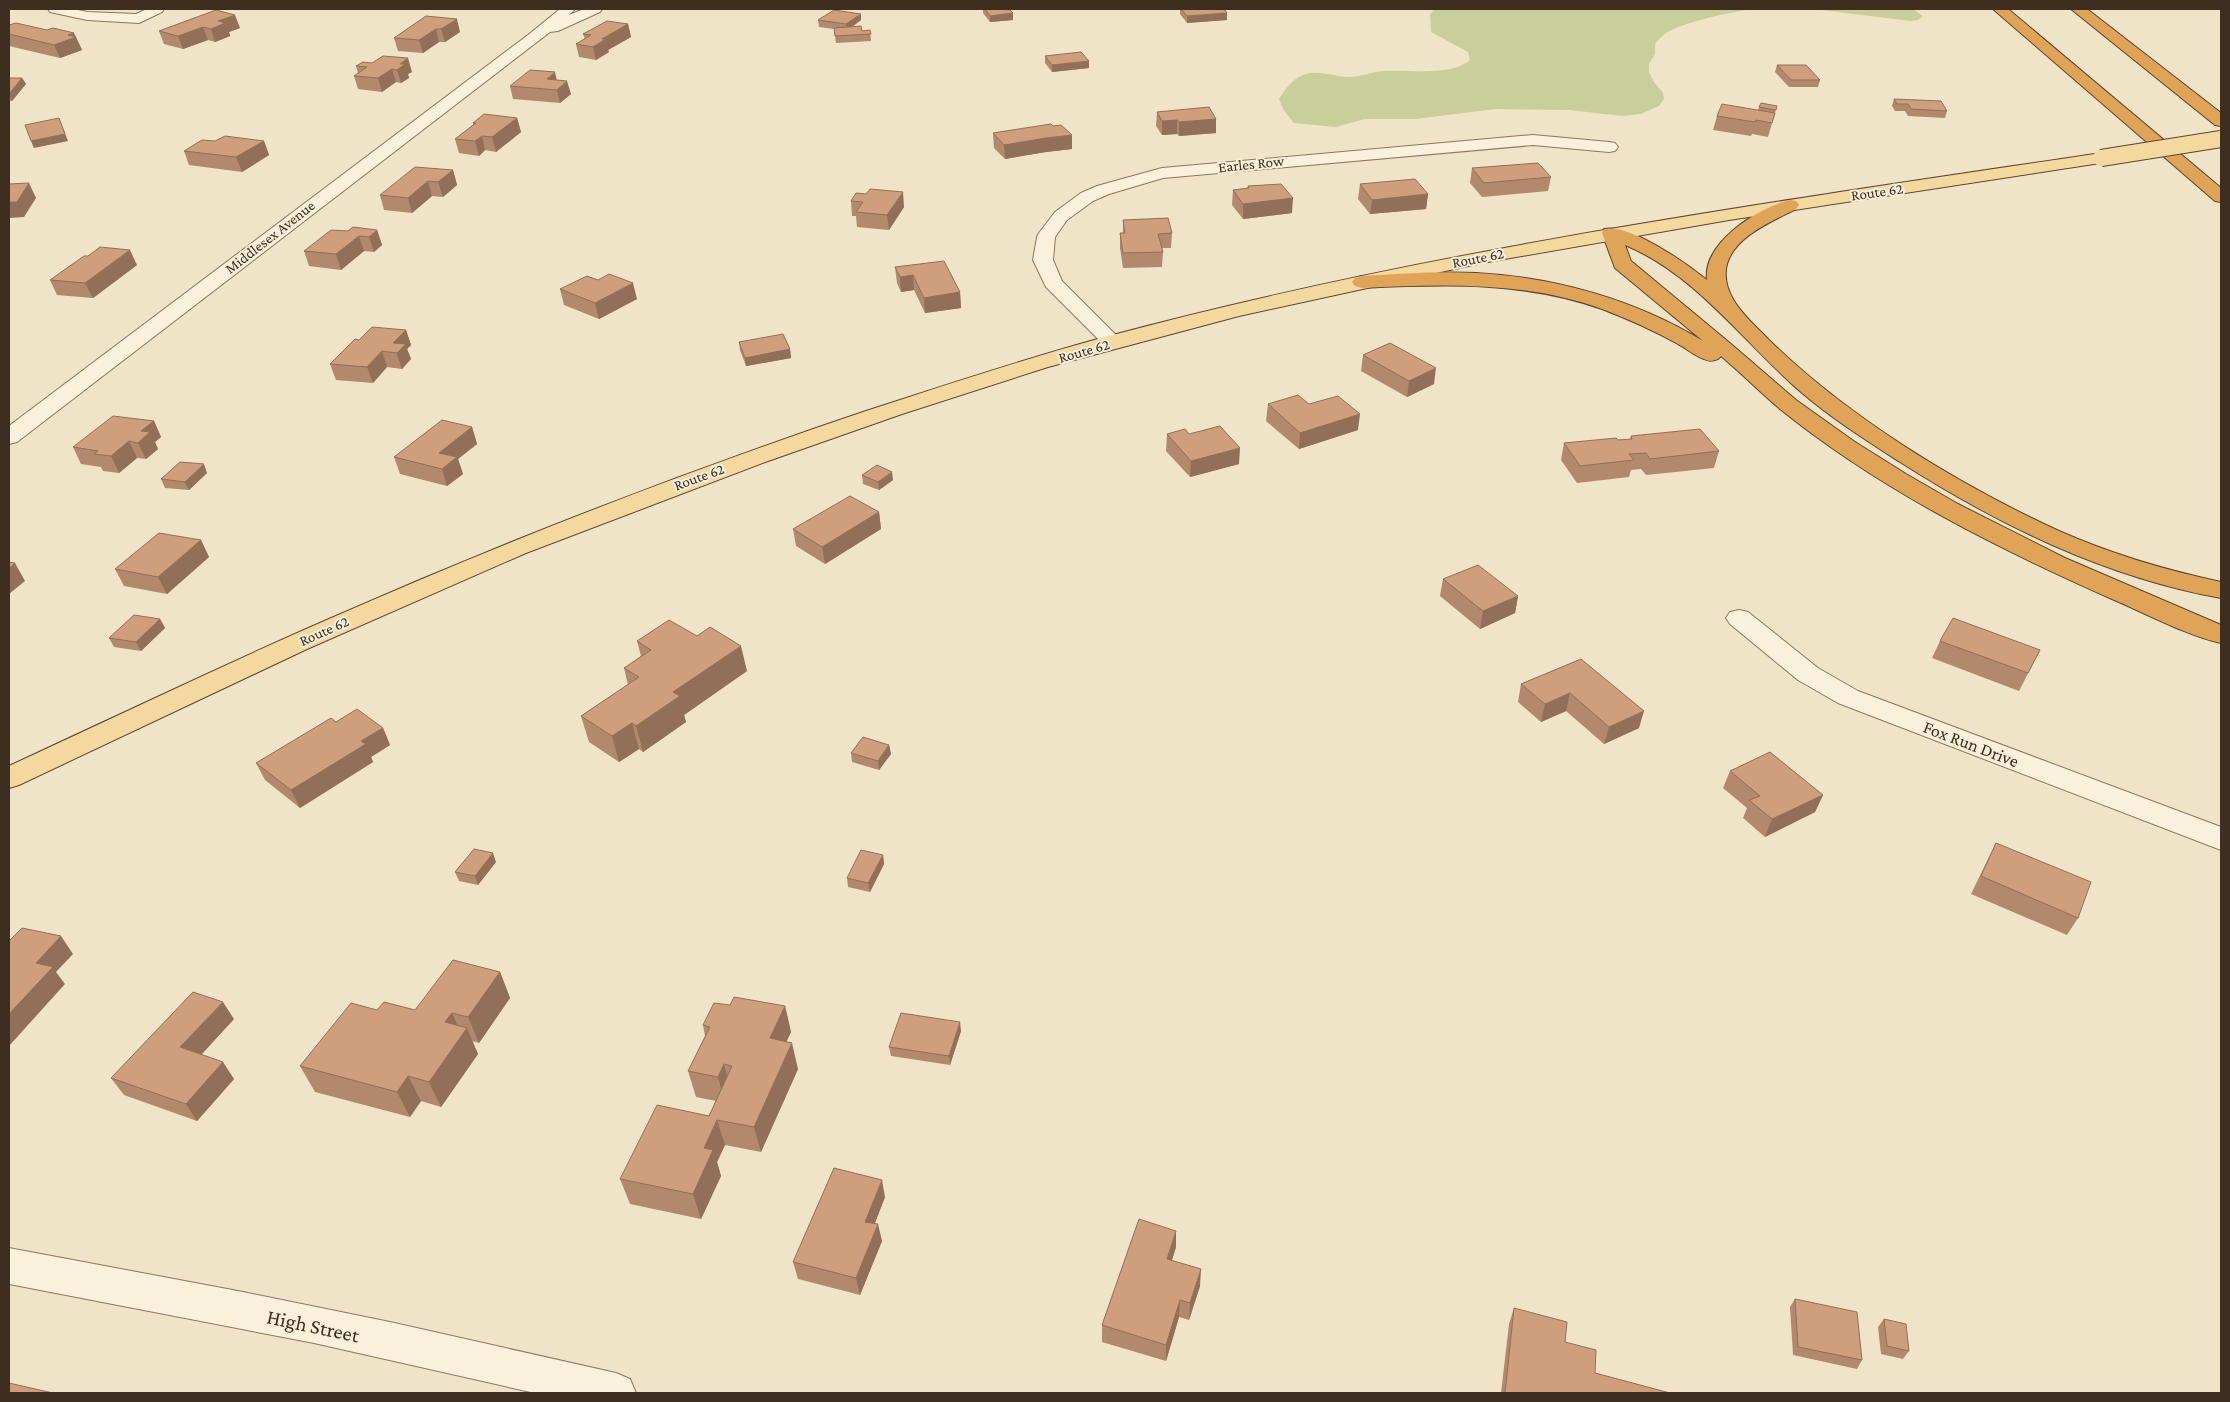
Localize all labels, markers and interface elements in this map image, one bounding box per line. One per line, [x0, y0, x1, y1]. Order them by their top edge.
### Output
street label: Earles Row [1217, 152, 1286, 175]
street label: Route 62 [1850, 180, 1904, 204]
street label: Middlesex Avenue [222, 197, 318, 277]
street label: Route 62 [1451, 245, 1505, 271]
street label: Route 62 [1057, 336, 1111, 366]
street label: Route 62 [672, 461, 726, 493]
street label: Route 62 [297, 613, 351, 649]
street label: Fox Run Drive [1920, 717, 2022, 771]
street label: High Street [265, 1305, 362, 1348]

